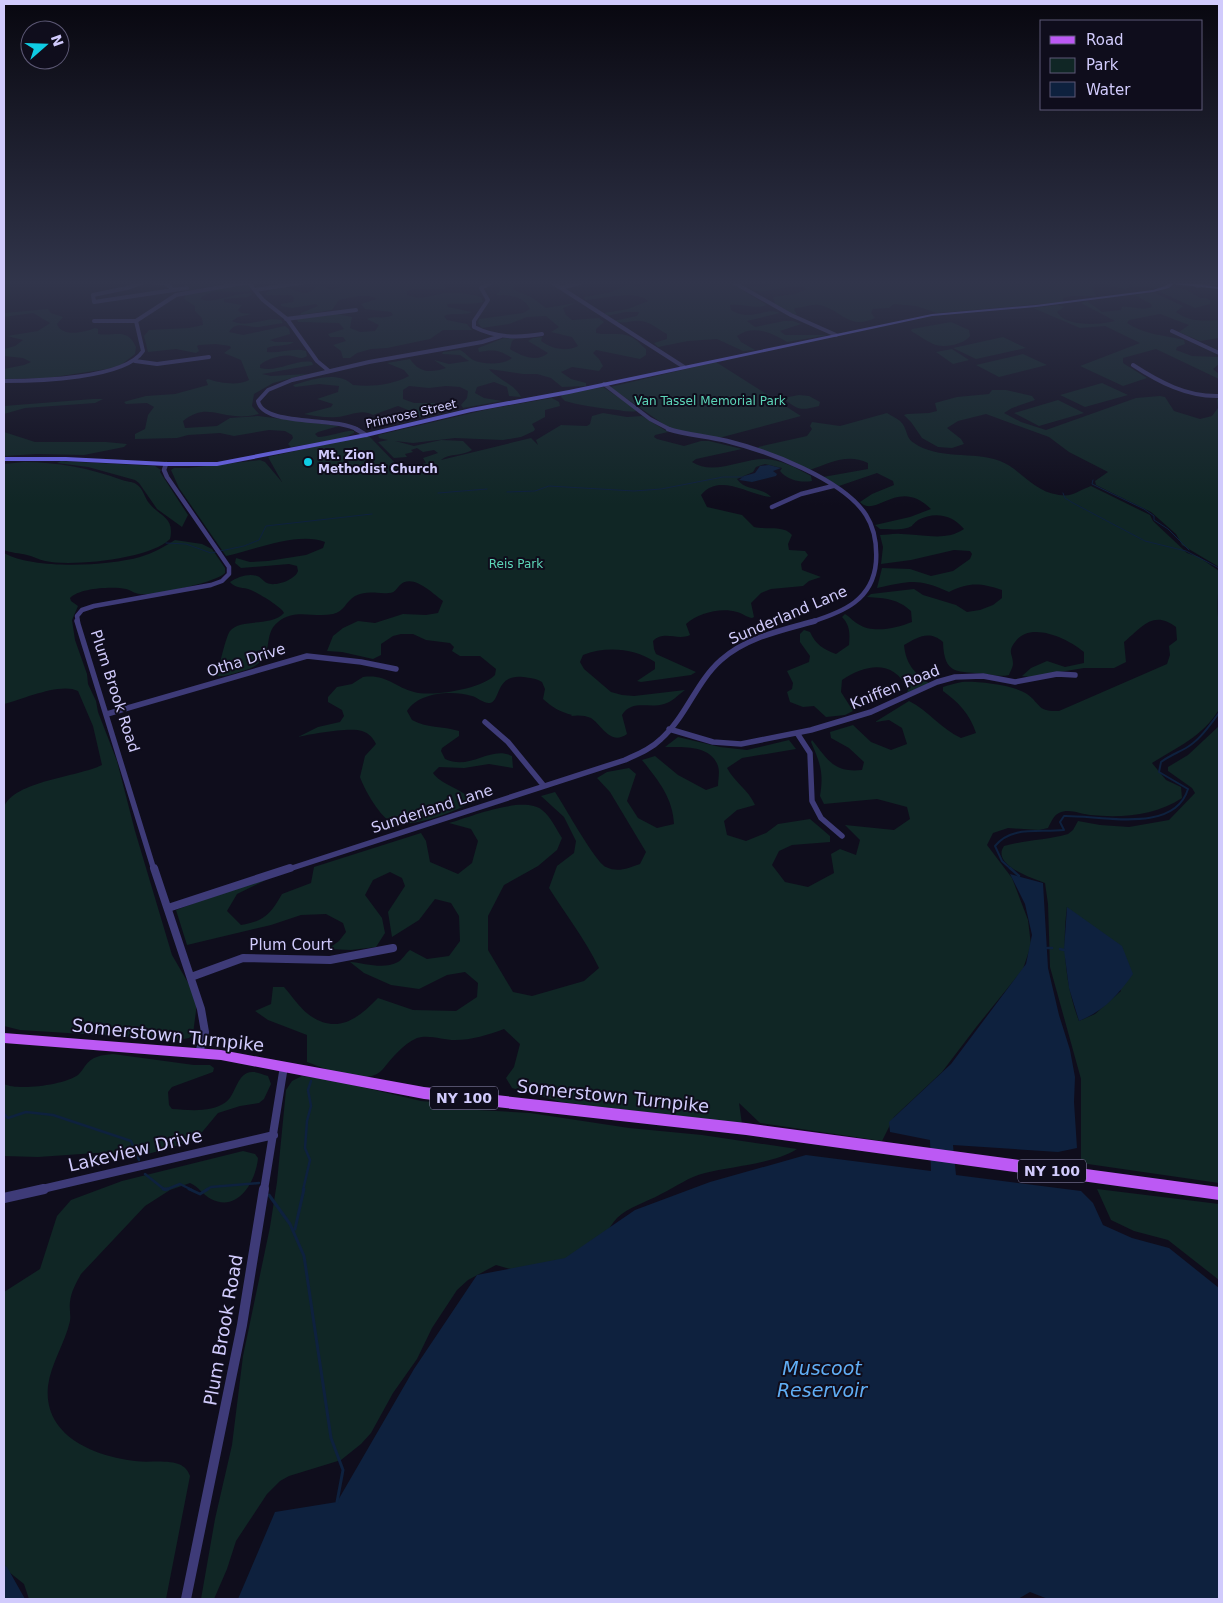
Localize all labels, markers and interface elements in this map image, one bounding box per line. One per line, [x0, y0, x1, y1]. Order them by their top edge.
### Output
north arrow [20, 20, 70, 70]
legend [1040, 20, 1203, 110]
text: Road [1086, 31, 1124, 49]
text: N [48, 32, 67, 49]
text: Park [1086, 56, 1119, 74]
text: Water [1086, 81, 1131, 99]
park label: Van Tassel Memorial Park [634, 394, 786, 408]
street label: Primrose Street [364, 397, 458, 431]
place label: Mt. Zion Methodist Church [318, 448, 438, 476]
marker: Mt. Zion Methodist Church [302, 456, 314, 468]
park label: Reis Park [489, 557, 543, 571]
street label: Sunderland Lane [726, 582, 850, 648]
street label: Plum Brook Road [87, 627, 143, 755]
street label: Otha Drive [205, 640, 287, 680]
street label: Kniffen Road [848, 661, 942, 713]
street label: Sunderland Lane [369, 781, 495, 837]
street label: Plum Court [249, 936, 333, 954]
street label: Somerstown Turnpike [71, 1014, 265, 1056]
street label: Somerstown Turnpike [516, 1075, 710, 1117]
road number: NY 100 [430, 1086, 498, 1110]
street label: Lakeview Drive [66, 1124, 204, 1176]
road number: NY 100 [1018, 1160, 1086, 1182]
street label: Plum Brook Road [199, 1253, 247, 1407]
water label: Muscoot Reservoir [777, 1357, 868, 1401]

